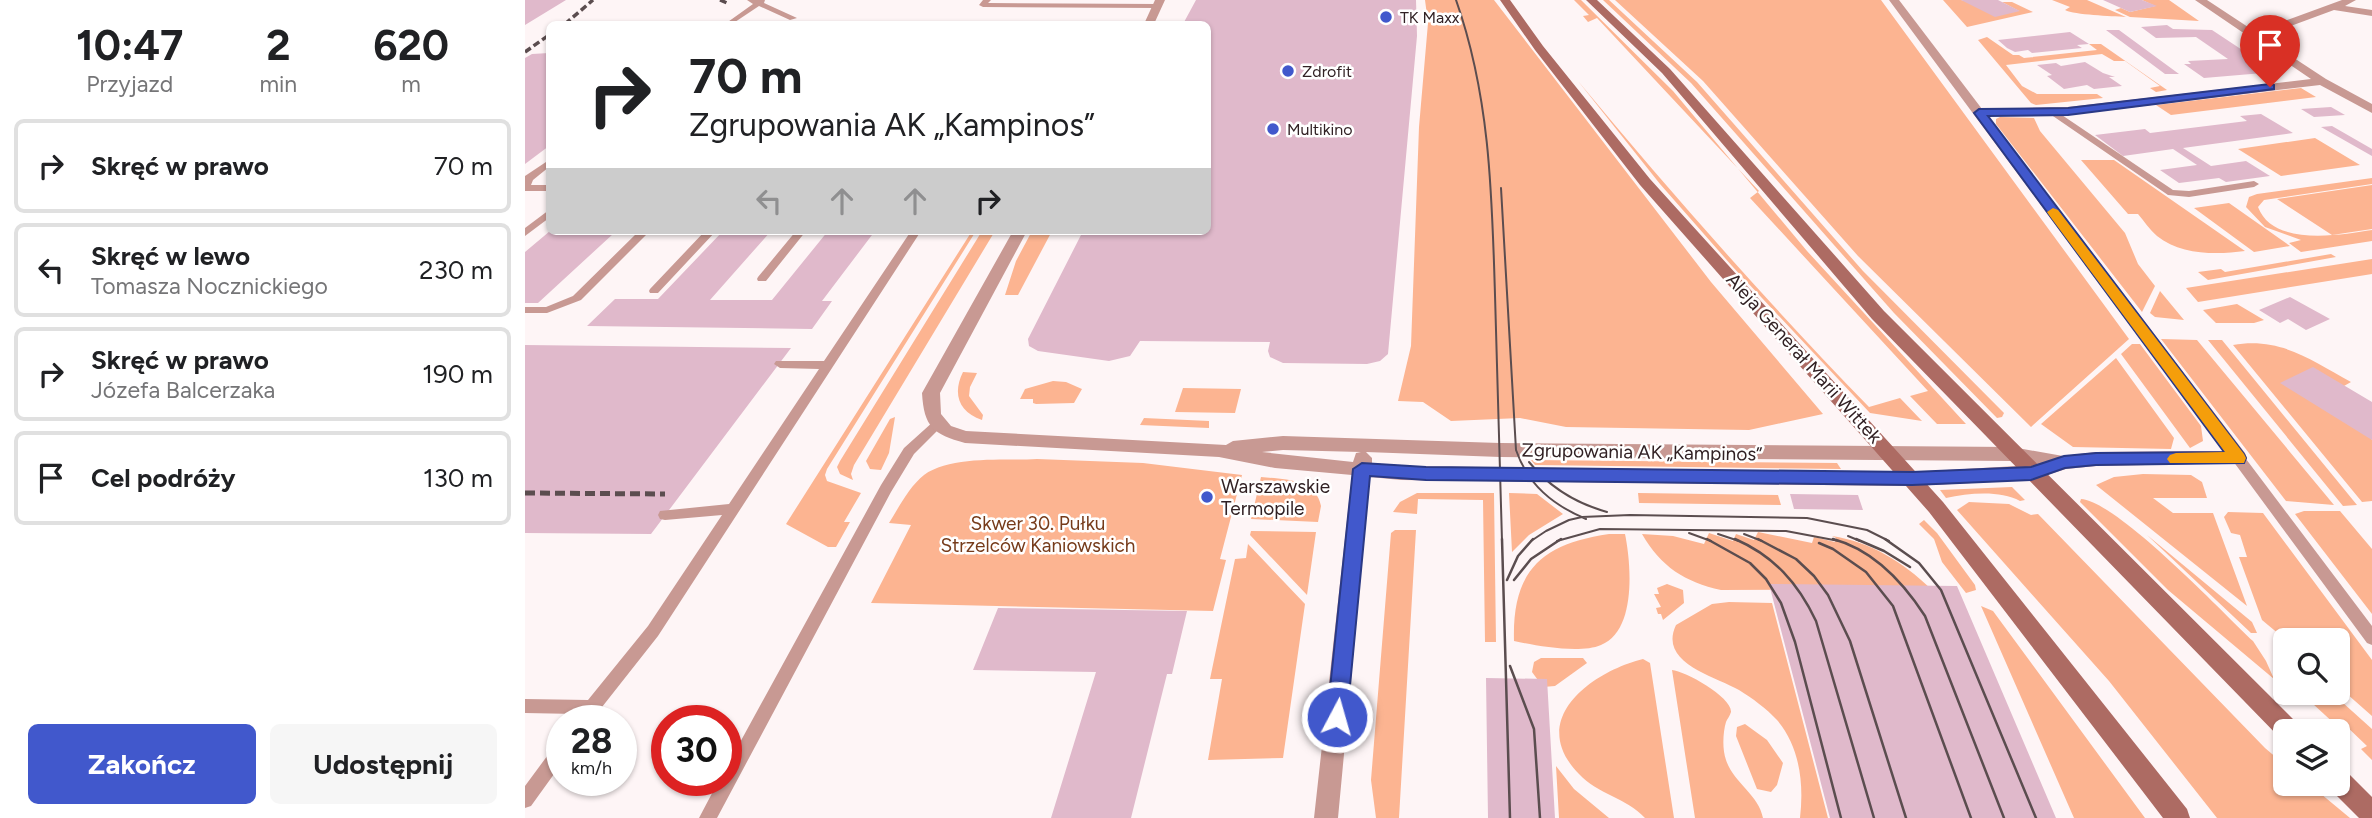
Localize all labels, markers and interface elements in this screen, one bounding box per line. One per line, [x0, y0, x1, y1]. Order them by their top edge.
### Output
place label: TK Maxx [1400, 8, 1460, 27]
marker: TK Maxx [1378, 9, 1394, 25]
pin [2240, 15, 2300, 87]
text: 10:47 [76, 20, 183, 71]
text: 2 [266, 20, 290, 71]
text: 620 [373, 20, 449, 71]
icon: arrive [2251, 26, 2289, 64]
text: 70 m [689, 46, 802, 105]
icon: right [574, 49, 665, 140]
place label: Zdrofit [1302, 62, 1352, 81]
marker: Zdrofit [1280, 63, 1296, 79]
text: Przyjazd [86, 70, 173, 98]
text: min [259, 70, 297, 98]
text: m [401, 70, 421, 98]
text: Zgrupowania AK „Kampinos” [689, 106, 1095, 144]
place label: Multikino [1287, 120, 1352, 139]
marker: Multikino [1265, 121, 1281, 137]
icon: right [32, 147, 70, 185]
text: Skręć w prawo [91, 150, 269, 182]
text: 70 m [434, 150, 493, 182]
icon: left [750, 182, 788, 220]
icon: ahead [823, 182, 861, 220]
icon: ahead [896, 182, 934, 220]
icon: right [969, 182, 1007, 220]
text: Skręć w lewo [91, 240, 250, 272]
icon: left [32, 251, 70, 289]
text: 230 m [419, 254, 493, 286]
street label: Aleja Generał Marii Wittek [1721, 268, 1887, 448]
text: Tomasza Nocznickiego [91, 272, 328, 300]
text: Skręć w prawo [91, 344, 269, 376]
icon: right [32, 355, 70, 393]
text: 190 m [422, 358, 493, 390]
text: Józefa Balcerzaka [91, 376, 275, 404]
street label: Zgrupowania AK „Kampinos” [1521, 438, 1763, 466]
icon: arrive [32, 459, 70, 497]
text: Cel podróży [91, 462, 235, 494]
text: 130 m [423, 462, 493, 494]
place label: Warszawskie Termopile [1221, 475, 1330, 520]
marker: Warszawskie Termopile [1199, 489, 1215, 505]
park label: Skwer 30. Pułku Strzelców Kaniowskich [941, 512, 1135, 557]
map controls [2273, 628, 2350, 796]
button: search [2273, 628, 2350, 705]
position arrow [1300, 680, 1374, 754]
speed limit sign: 30 [651, 705, 742, 796]
button: layers [2273, 719, 2350, 796]
text: 28 [571, 720, 612, 762]
button: Zakończ [28, 724, 256, 804]
button: Udostępnij [270, 724, 497, 804]
text: km/h [571, 757, 612, 779]

